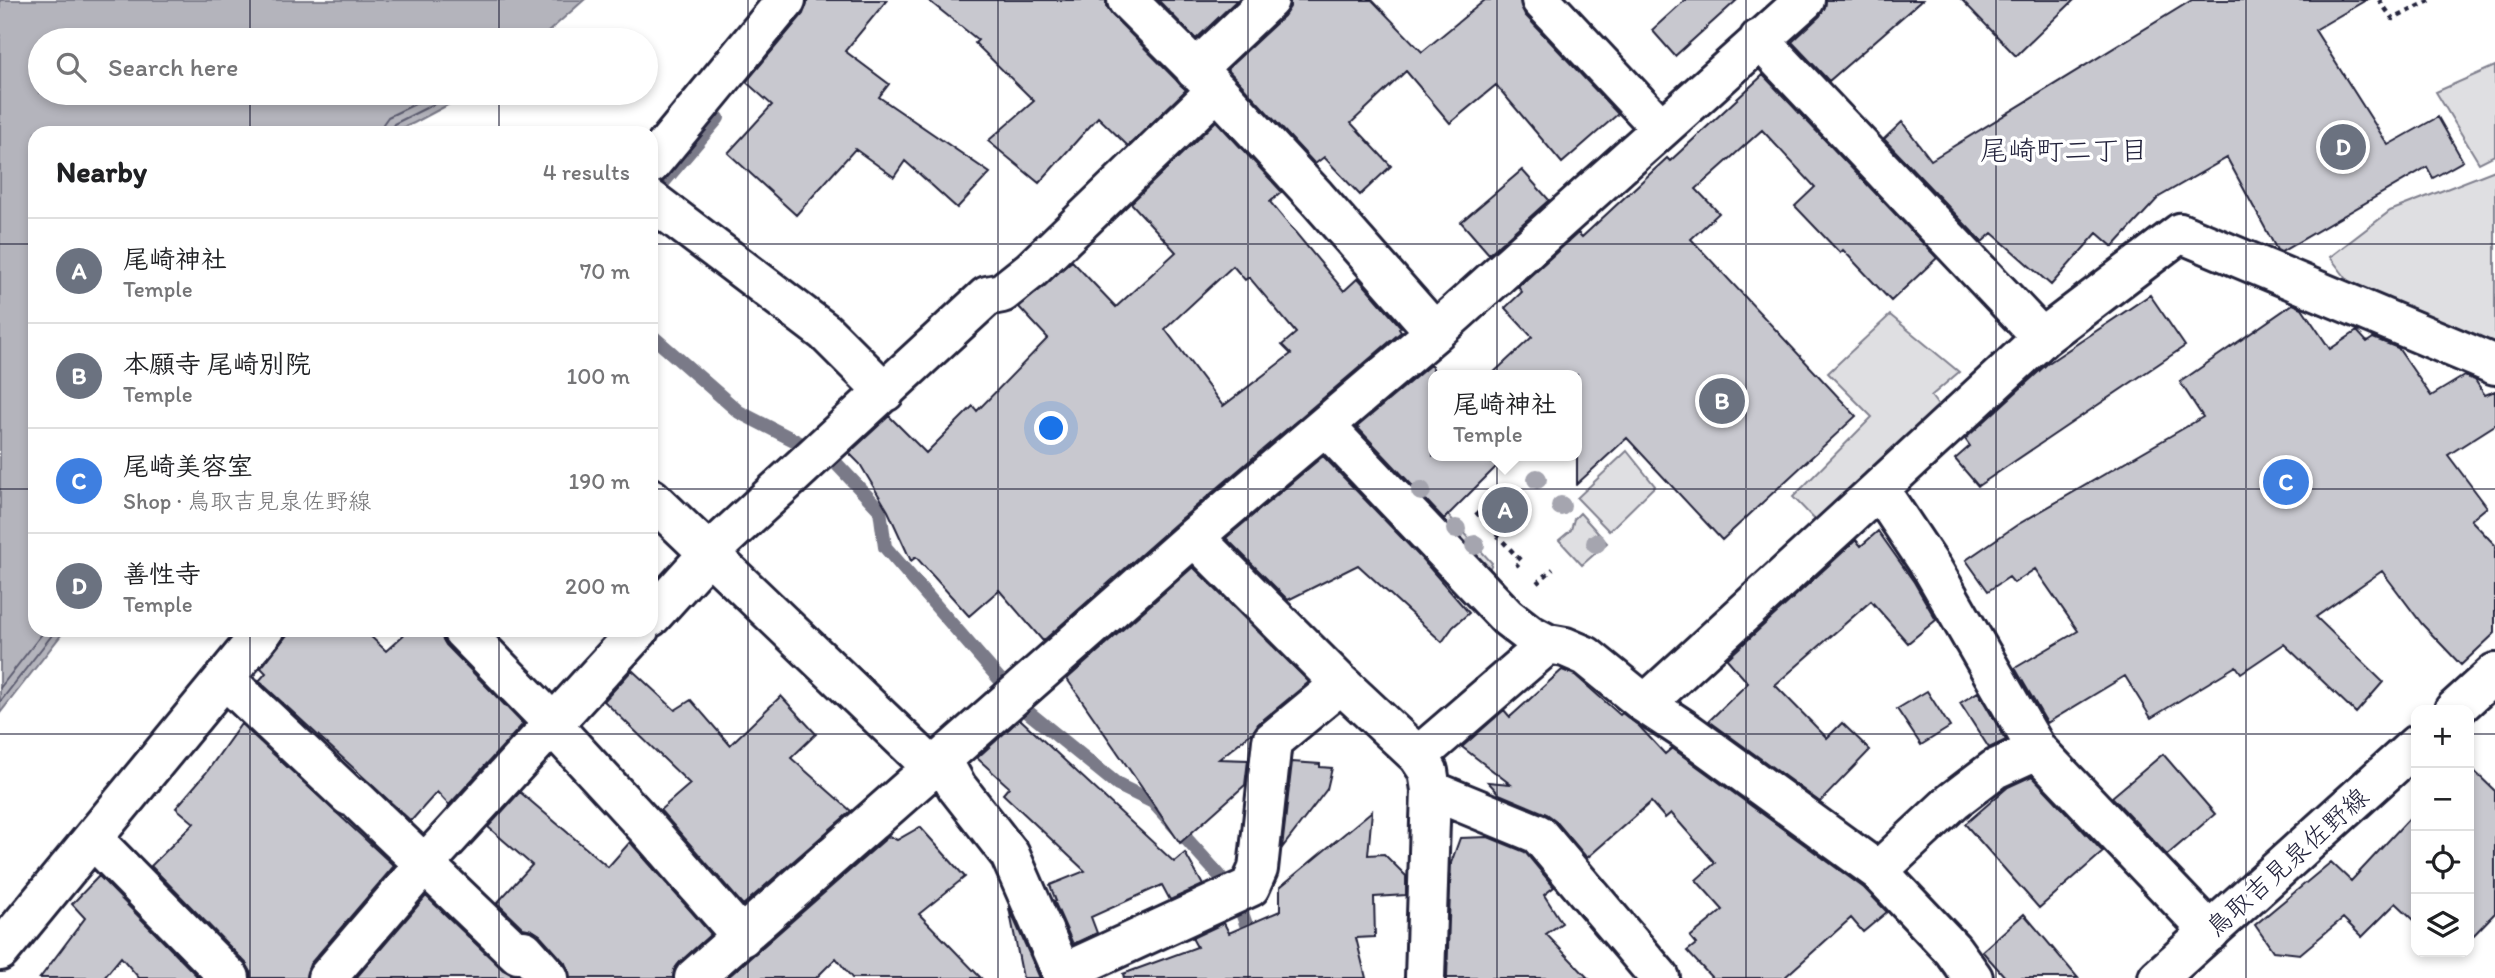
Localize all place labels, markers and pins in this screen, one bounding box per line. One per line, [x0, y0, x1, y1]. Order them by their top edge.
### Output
pin: D [2320, 121, 2366, 173]
pin: B [1699, 375, 1745, 427]
pin: C [2263, 456, 2309, 508]
pin: A [1482, 484, 1528, 536]

